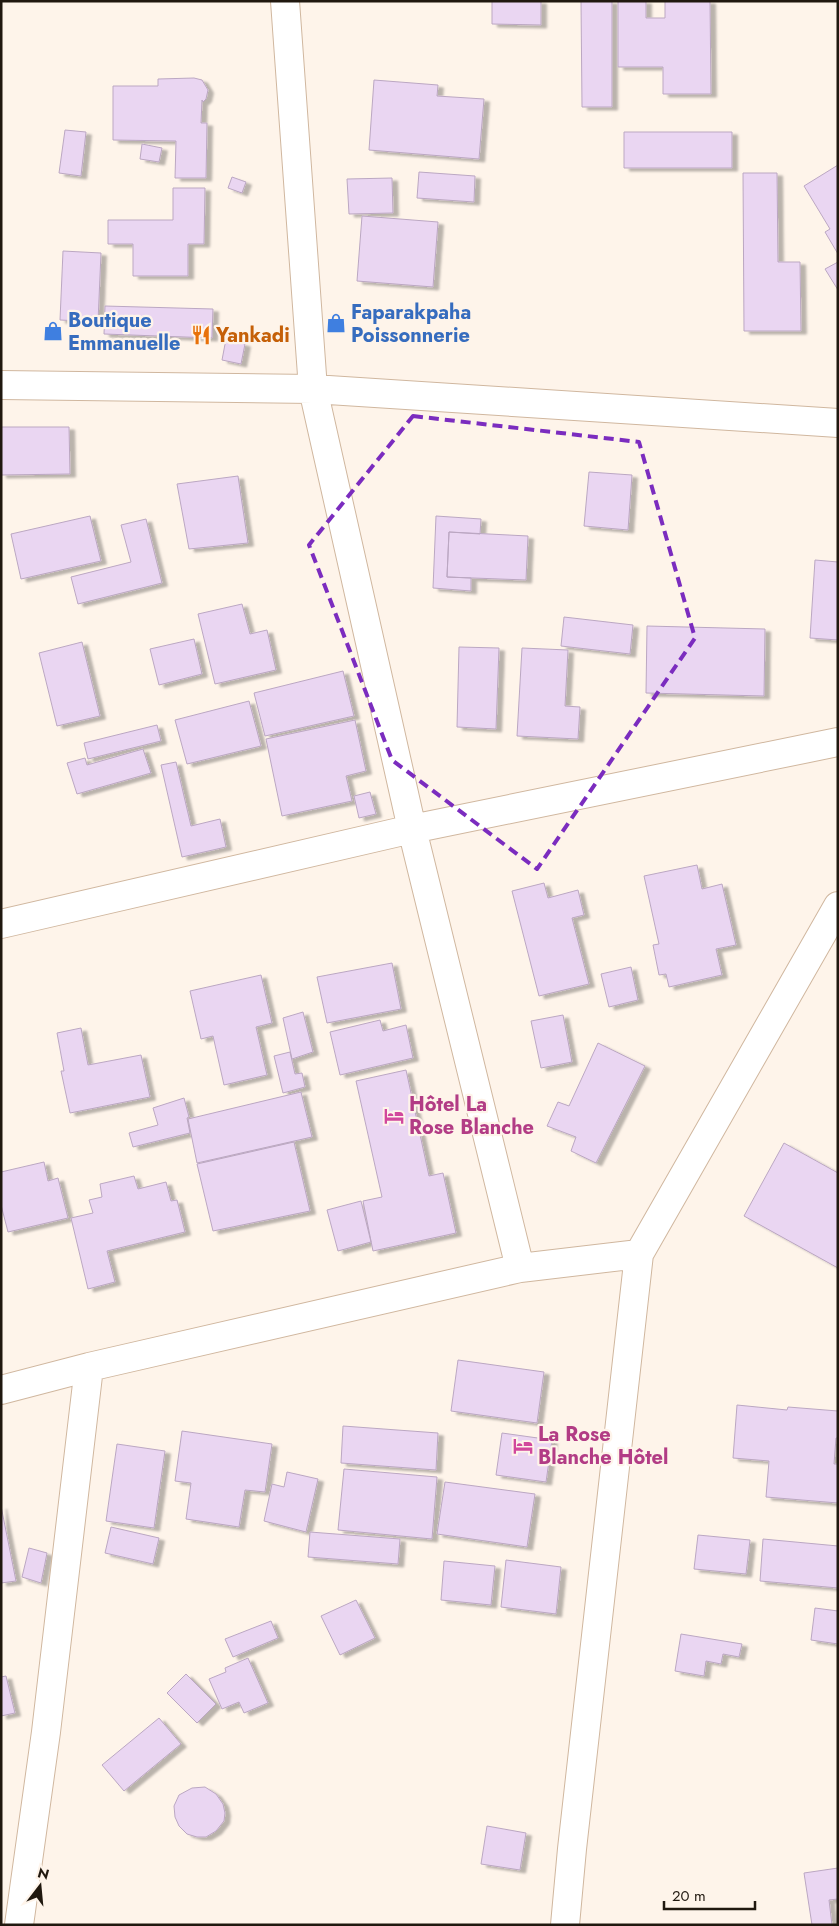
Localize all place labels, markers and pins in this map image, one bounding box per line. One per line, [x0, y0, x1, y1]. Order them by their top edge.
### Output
place label: Faparakpaha Poissonnerie [351, 298, 471, 350]
place label: Boutique Emmanuelle [68, 306, 180, 358]
shop icon: Faparakpaha Poissonnerie [325, 312, 347, 334]
shop icon: Boutique Emmanuelle [42, 320, 64, 342]
place label: Yankadi [215, 321, 290, 350]
restaurant icon: Yankadi [190, 324, 212, 346]
place label: Hôtel La Rose Blanche [409, 1090, 534, 1142]
hotel icon: Hôtel La Rose Blanche [383, 1105, 405, 1127]
place label: La Rose Blanche Hôtel [538, 1420, 668, 1472]
hotel icon: La Rose Blanche Hôtel [512, 1435, 534, 1457]

